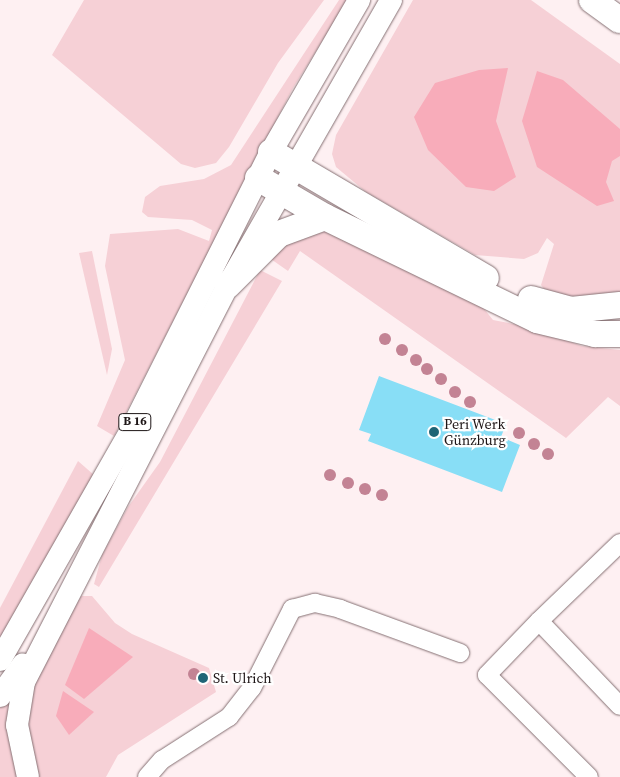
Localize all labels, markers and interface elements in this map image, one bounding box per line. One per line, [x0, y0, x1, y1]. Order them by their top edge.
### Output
road number: B 16 [118, 412, 152, 432]
place label: Peri Werk Günzburg [444, 416, 506, 448]
marker: Peri Werk Günzburg [428, 426, 440, 438]
place label: St. Ulrich [213, 670, 272, 686]
marker: St. Ulrich [197, 672, 209, 684]

